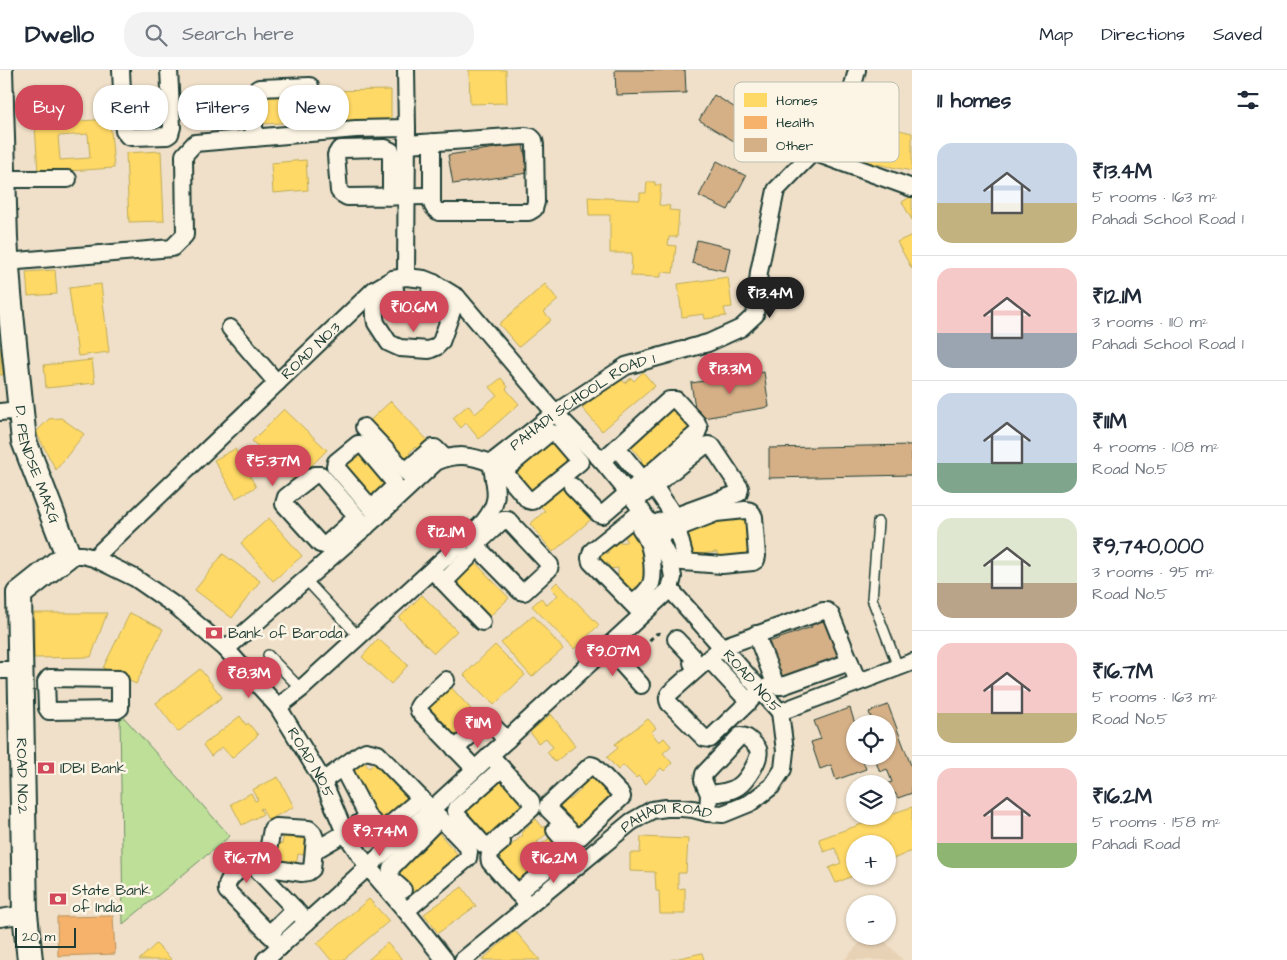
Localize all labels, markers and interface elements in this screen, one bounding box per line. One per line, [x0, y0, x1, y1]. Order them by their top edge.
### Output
search box [124, 12, 474, 57]
text: Dwello [25, 18, 94, 52]
icon: search [142, 21, 170, 49]
text: Search here [182, 21, 294, 48]
text: Map [1039, 22, 1073, 47]
text: Directions [1101, 22, 1185, 47]
text: Saved [1213, 22, 1262, 47]
legend [734, 82, 899, 162]
chip: Buy [15, 85, 83, 130]
chip: Rent [93, 85, 168, 130]
chip: Filters [178, 85, 268, 130]
chip: New [278, 85, 349, 130]
text: 11 homes [937, 86, 1011, 115]
icon: filters [1234, 86, 1262, 114]
text: Homes [776, 91, 818, 111]
text: Health [776, 113, 814, 133]
text: Other [776, 136, 814, 156]
text: ₹13.4M [1092, 157, 1152, 186]
icon: home [977, 163, 1037, 223]
text: 5 rooms · 163 m² [1092, 186, 1217, 208]
text: Pahadi School Road 1 [1092, 208, 1244, 230]
pin: ₹13.4M [729, 276, 811, 319]
text: ₹13.4M [747, 282, 793, 304]
text: ₹12.1M [1092, 282, 1142, 311]
icon: home [977, 288, 1037, 348]
pin: ₹10.6M [373, 290, 455, 333]
text: ₹10.6M [391, 296, 437, 318]
text: 3 rooms · 110 m² [1092, 311, 1208, 333]
street label: ROAD NO.3 [276, 317, 345, 384]
text: Pahadi School Road 1 [1092, 333, 1244, 355]
street label: PAHADI SCHOOL ROAD 1 [505, 348, 657, 455]
pin: ₹13.3M [689, 352, 771, 395]
text: ₹13.3M [709, 358, 751, 380]
street label: D. PENDSE MARG [10, 405, 66, 527]
text: ₹11M [1092, 407, 1127, 436]
icon: home [977, 413, 1037, 473]
text: 4 rooms · 108 m² [1092, 436, 1219, 458]
pin: ₹5.37M [232, 444, 314, 487]
text: ₹5.37M [246, 450, 300, 472]
text: Road No.5 [1092, 458, 1168, 480]
pin: ₹12.1M [405, 516, 487, 558]
text: ₹12.1M [427, 521, 465, 543]
text: ₹9,740,000 [1092, 532, 1204, 561]
icon: home [977, 538, 1037, 598]
text: 3 rooms · 95 m² [1092, 561, 1214, 583]
text: Road No.5 [1092, 583, 1168, 605]
bank icon: Bank of Baroda [204, 623, 224, 643]
place label: Bank of Baroda [228, 623, 343, 644]
pin: ₹9.07M [572, 634, 654, 677]
text: ₹9.07M [586, 640, 640, 662]
street label: ROAD NO.5 [718, 645, 786, 717]
pin: ₹8.3M [214, 656, 284, 699]
text: ₹16.7M [1092, 657, 1153, 686]
text: ₹8.3M [227, 662, 271, 684]
icon: home [977, 663, 1037, 723]
text: 5 rooms · 163 m² [1092, 686, 1217, 708]
pin: ₹11M [448, 706, 508, 749]
text: Road No.5 [1092, 708, 1168, 730]
text: ₹11M [465, 712, 491, 734]
map controls [846, 715, 896, 945]
button: locate [846, 715, 896, 765]
street label: ROAD NO.5 [282, 723, 339, 801]
street label: ROAD NO.2 [11, 738, 34, 815]
bank icon: IDBI Bank [36, 758, 56, 778]
place label: IDBI Bank [60, 758, 126, 779]
button: layers [846, 775, 896, 825]
text: ₹16.2M [1092, 782, 1152, 811]
icon: home [977, 788, 1037, 848]
street label: PAHADI ROAD [616, 798, 715, 837]
text: 5 rooms · 158 m² [1092, 811, 1221, 833]
pin: ₹9.74M [339, 814, 421, 857]
text: ₹9.74M [353, 820, 407, 842]
text: Pahadi Road [1092, 833, 1180, 855]
button: + [846, 835, 896, 885]
pin: ₹16.7M [206, 842, 288, 884]
pin: ₹16.2M [513, 842, 595, 884]
text: ₹16.7M [224, 847, 270, 869]
text: ₹16.2M [531, 847, 577, 869]
place label: State Bank of India [72, 880, 151, 918]
bank icon: State Bank of India [48, 889, 68, 909]
button: − [846, 895, 896, 945]
scale bar [15, 925, 76, 948]
text: 20 m [22, 927, 55, 947]

